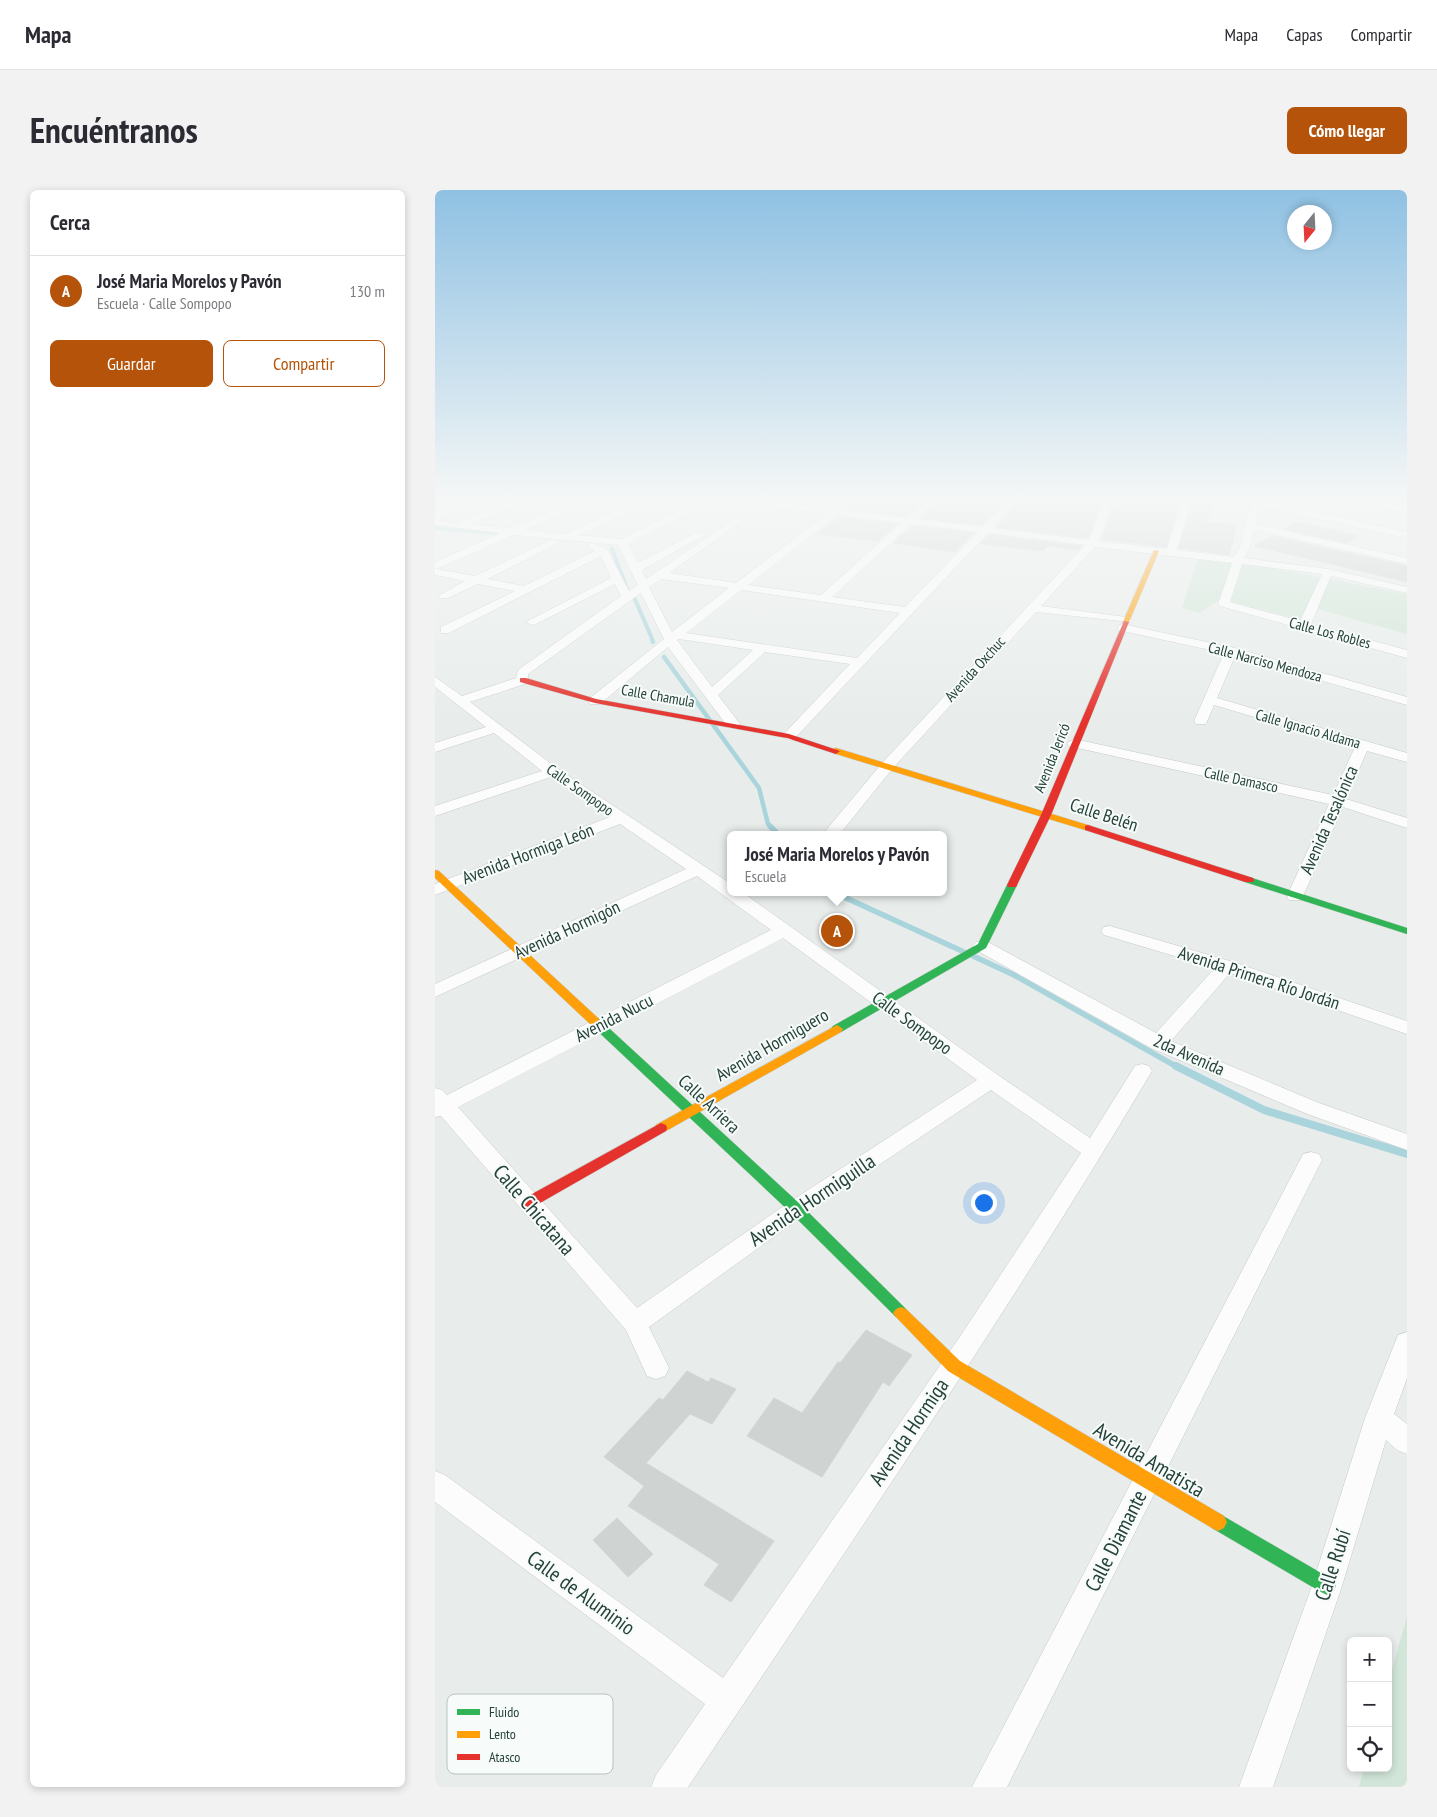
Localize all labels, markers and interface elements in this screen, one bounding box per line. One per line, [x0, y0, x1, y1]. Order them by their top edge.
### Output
text: Mapa [25, 19, 72, 50]
text: Mapa [1225, 23, 1258, 46]
text: Capas [1286, 23, 1323, 46]
text: Compartir [1351, 23, 1412, 46]
text: Encuéntranos [30, 107, 198, 153]
button: Cómo llegar [1287, 107, 1407, 154]
north arrow [1287, 205, 1332, 250]
text: Cerca [50, 209, 90, 236]
text: José Maria Morelos y Pavón [97, 269, 282, 293]
text: A [62, 281, 70, 301]
text: 130 m [350, 281, 385, 301]
text: Escuela · Calle Sompopo [97, 293, 232, 313]
button: Guardar [50, 340, 213, 387]
button: Compartir [223, 340, 385, 387]
street label: Calle Los Robles [1287, 613, 1373, 653]
street label: Avenida Oxchuc [940, 631, 1009, 705]
street label: Calle Narciso Mendoza [1206, 637, 1324, 686]
street label: Calle Chamula [620, 680, 696, 711]
street label: Calle Ignacio Aldama [1253, 704, 1363, 753]
street label: Avenida Jericó [1029, 720, 1074, 795]
street label: Calle Sompopo [543, 760, 618, 820]
street label: Calle Damasco [1202, 762, 1280, 797]
street label: Avenida Tesalónica [1294, 762, 1363, 878]
street label: Calle Belén [1067, 793, 1141, 836]
street label: Avenida Hormiga León [459, 818, 597, 889]
popup [727, 831, 947, 896]
text: José Maria Morelos y Pavón [745, 842, 929, 866]
text: Escuela [745, 866, 786, 886]
street label: Avenida Hormigón [510, 895, 624, 964]
pin: A [821, 912, 853, 950]
street label: Avenida Primera Río Jordán [1175, 941, 1343, 1015]
street label: Calle Sompopo [868, 986, 957, 1059]
street label: Avenida Nucu [571, 988, 657, 1047]
street label: Avenida Hormiguero [711, 1003, 833, 1086]
street label: 2da Avenida [1150, 1029, 1228, 1080]
street label: Calle Arriera [674, 1069, 745, 1138]
street label: Avenida Hormiguilla [743, 1147, 880, 1252]
street label: Calle Chicatana [488, 1159, 581, 1261]
your location [971, 1190, 997, 1216]
street label: Avenida Hormiga [863, 1373, 954, 1491]
street label: Avenida Amatista [1089, 1416, 1210, 1503]
street label: Calle Diamante [1079, 1486, 1153, 1596]
street label: Calle Rubí [1308, 1525, 1357, 1604]
street label: Calle de Aluminio [522, 1544, 641, 1641]
map controls [1347, 1637, 1392, 1772]
button: + [1347, 1637, 1392, 1682]
button: − [1347, 1682, 1392, 1727]
legend [447, 1694, 613, 1774]
text: Fluido [489, 1703, 519, 1721]
text: Lento [489, 1725, 516, 1743]
button: locate [1347, 1727, 1392, 1772]
text: Atasco [489, 1748, 520, 1766]

